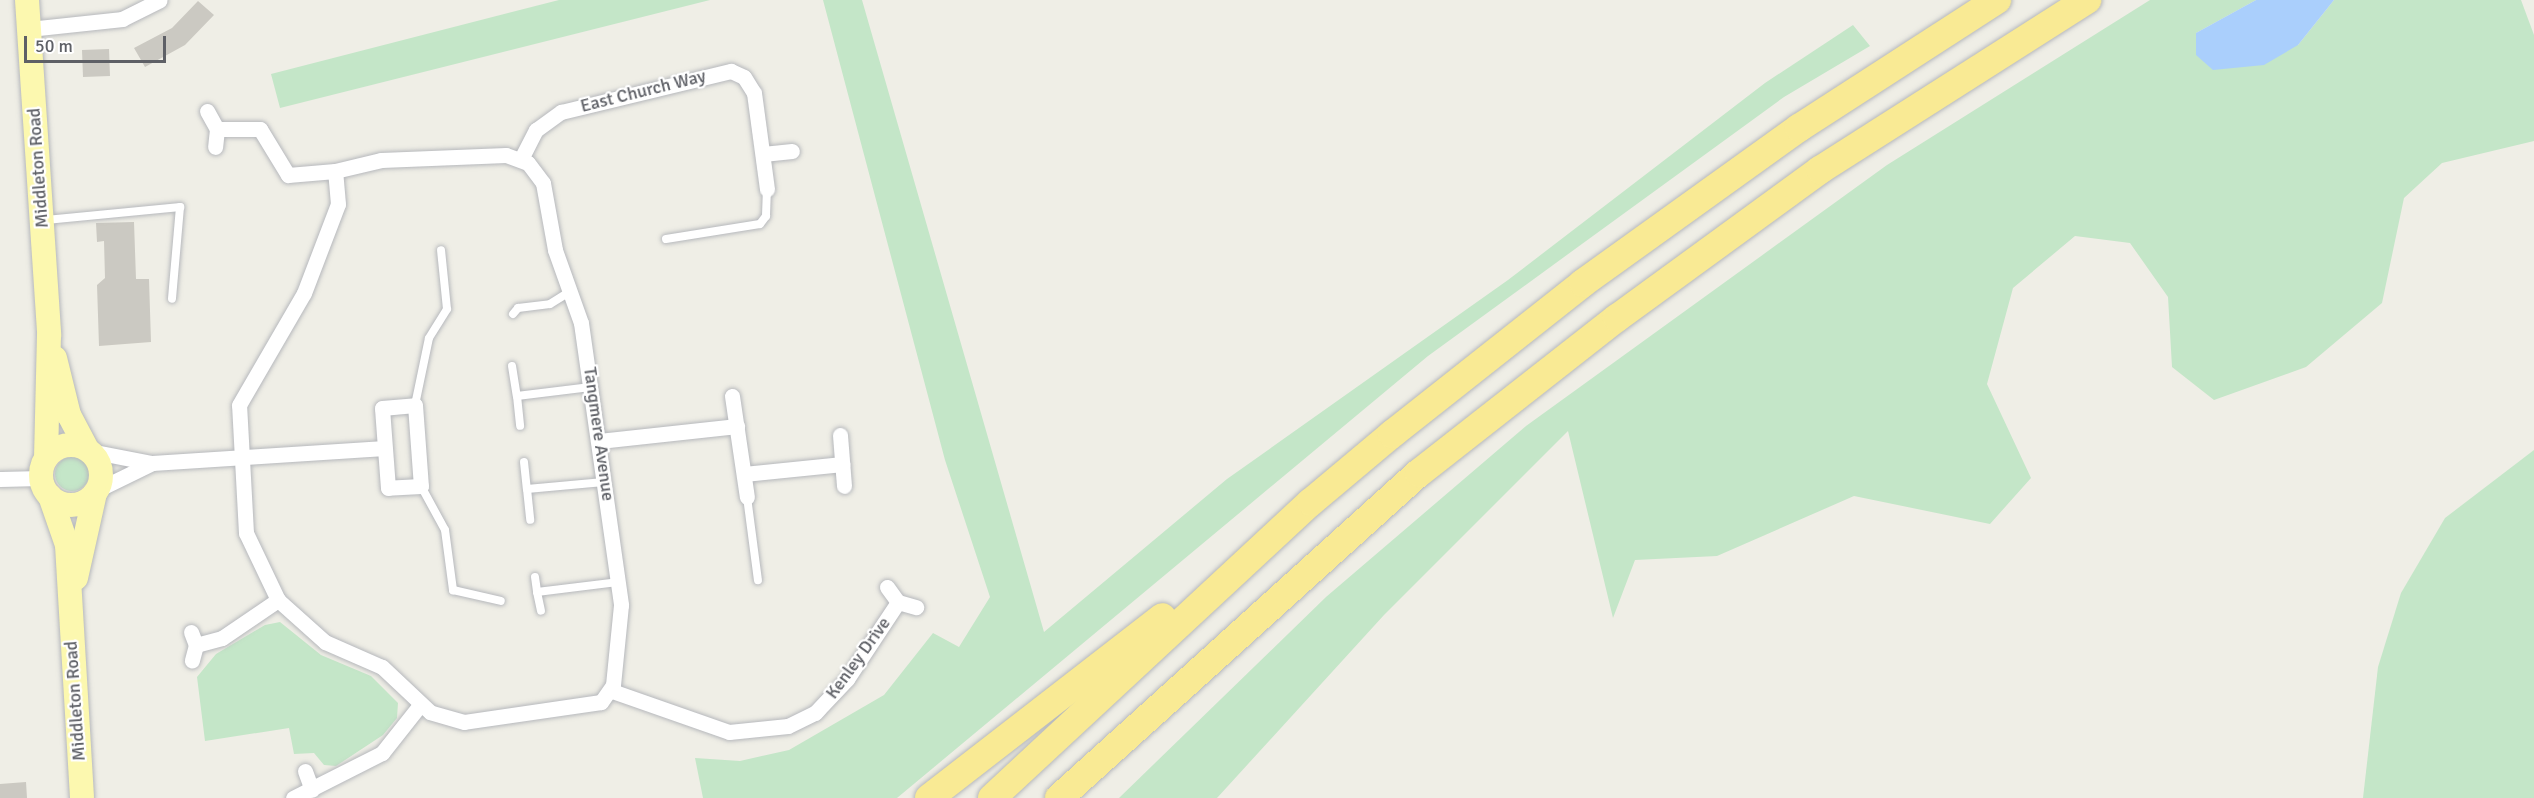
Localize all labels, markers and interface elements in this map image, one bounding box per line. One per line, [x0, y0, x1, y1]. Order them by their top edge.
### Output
scale bar [27, 24, 170, 62]
text: 50 m [35, 35, 73, 57]
street label: East Church Way [578, 65, 708, 117]
street label: Middleton Road [23, 107, 53, 229]
street label: Tangmere Avenue [579, 366, 619, 502]
street label: Kenley Drive [821, 613, 895, 703]
street label: Middleton Road [60, 640, 90, 762]

